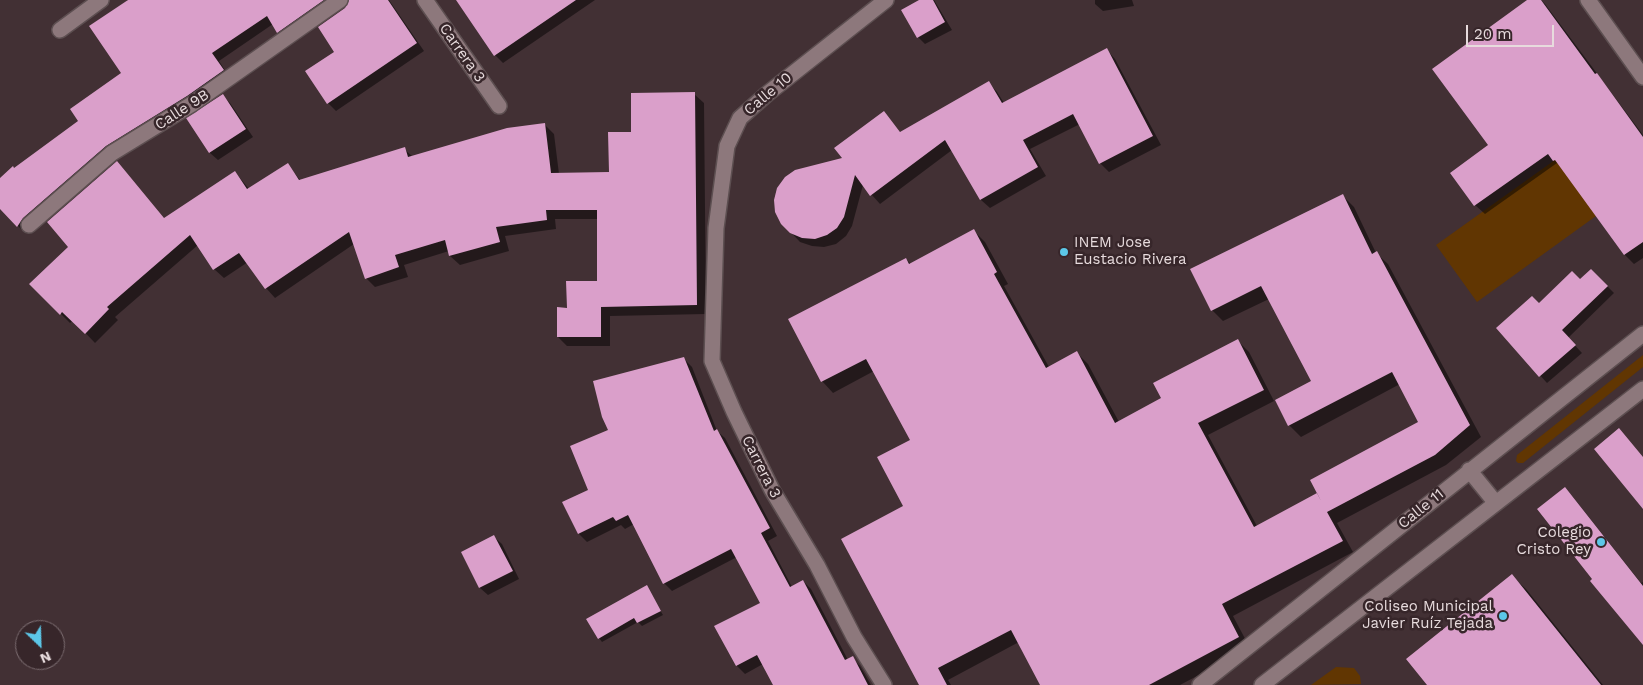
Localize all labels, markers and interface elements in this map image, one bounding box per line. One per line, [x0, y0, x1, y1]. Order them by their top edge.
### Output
scale bar [1468, 15, 1556, 47]
street label: Carrera 3 [435, 20, 489, 86]
text: 20 m [1474, 25, 1512, 43]
street label: Calle 10 [740, 69, 796, 119]
street label: Calle 9B [152, 86, 212, 134]
place label: INEM Jose Eustacio Rivera [1074, 234, 1187, 269]
marker: INEM Jose Eustacio Rivera [1058, 246, 1070, 258]
street label: Carrera 3 [738, 433, 784, 501]
street label: Calle 11 [1395, 485, 1447, 533]
place label: Colegio Cristo Rey [1517, 524, 1591, 559]
marker: Colegio Cristo Rey [1595, 536, 1607, 548]
place label: Coliseo Municipal Javier Ruíz Tejada [1362, 598, 1493, 633]
marker: Coliseo Municipal Javier Ruíz Tejada [1497, 610, 1509, 622]
north arrow [15, 620, 65, 670]
text: N [38, 648, 54, 667]

